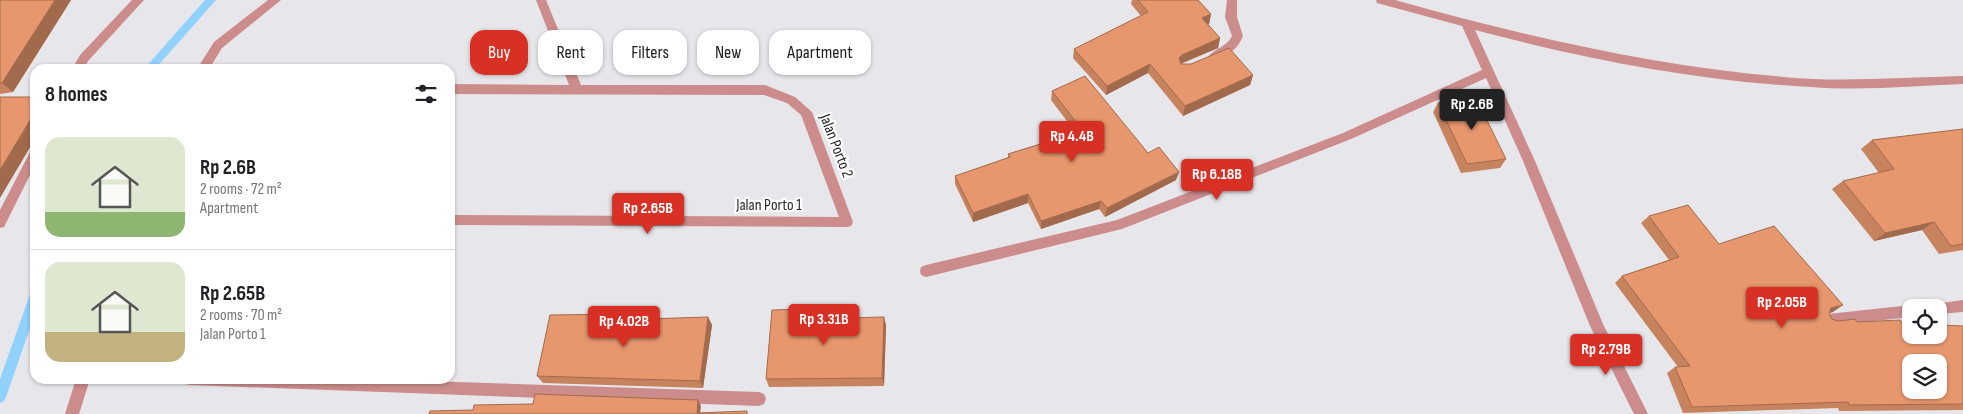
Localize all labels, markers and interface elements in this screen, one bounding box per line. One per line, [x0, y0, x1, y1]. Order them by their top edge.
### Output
chip: Buy [470, 30, 528, 75]
chip: Rent [538, 30, 603, 75]
chip: Filters [613, 30, 687, 75]
chip: New [697, 30, 759, 75]
chip: Apartment [769, 30, 871, 75]
icon: filters [412, 80, 440, 108]
text: 8 homes [45, 82, 108, 107]
pin: Rp 2.6B [1426, 88, 1518, 131]
text: Rp 2.6B [1451, 95, 1493, 114]
street label: Jalan Porto 2 [815, 111, 857, 181]
pin: Rp 4.4B [1026, 120, 1118, 163]
text: Rp 4.4B [1050, 127, 1094, 146]
text: Rp 2.6B [200, 155, 256, 180]
icon: home [85, 157, 145, 217]
pin: Rp 6.18B [1165, 158, 1269, 201]
text: Rp 6.18B [1192, 165, 1242, 184]
text: 2 rooms · 72 m² [200, 180, 282, 199]
pin: Rp 2.65B [596, 192, 700, 235]
street label: Jalan Porto 1 [735, 196, 802, 215]
text: Apartment [200, 199, 258, 218]
text: Rp 2.65B [623, 199, 673, 218]
text: Rp 2.65B [200, 281, 265, 306]
icon: home [85, 282, 145, 342]
pin: Rp 2.05B [1730, 286, 1834, 329]
text: Rp 2.05B [1757, 293, 1807, 312]
map controls [1902, 299, 1947, 399]
button: locate [1902, 299, 1947, 344]
pin: Rp 3.31B [772, 304, 876, 346]
text: 2 rooms · 70 m² [200, 306, 282, 325]
pin: Rp 4.02B [572, 306, 676, 348]
text: Rp 3.31B [799, 310, 849, 329]
text: Rp 4.02B [599, 312, 649, 331]
text: Jalan Porto 1 [200, 325, 266, 344]
pin: Rp 2.79B [1554, 334, 1658, 376]
text: Rp 2.79B [1581, 340, 1631, 359]
button: layers [1902, 354, 1947, 399]

